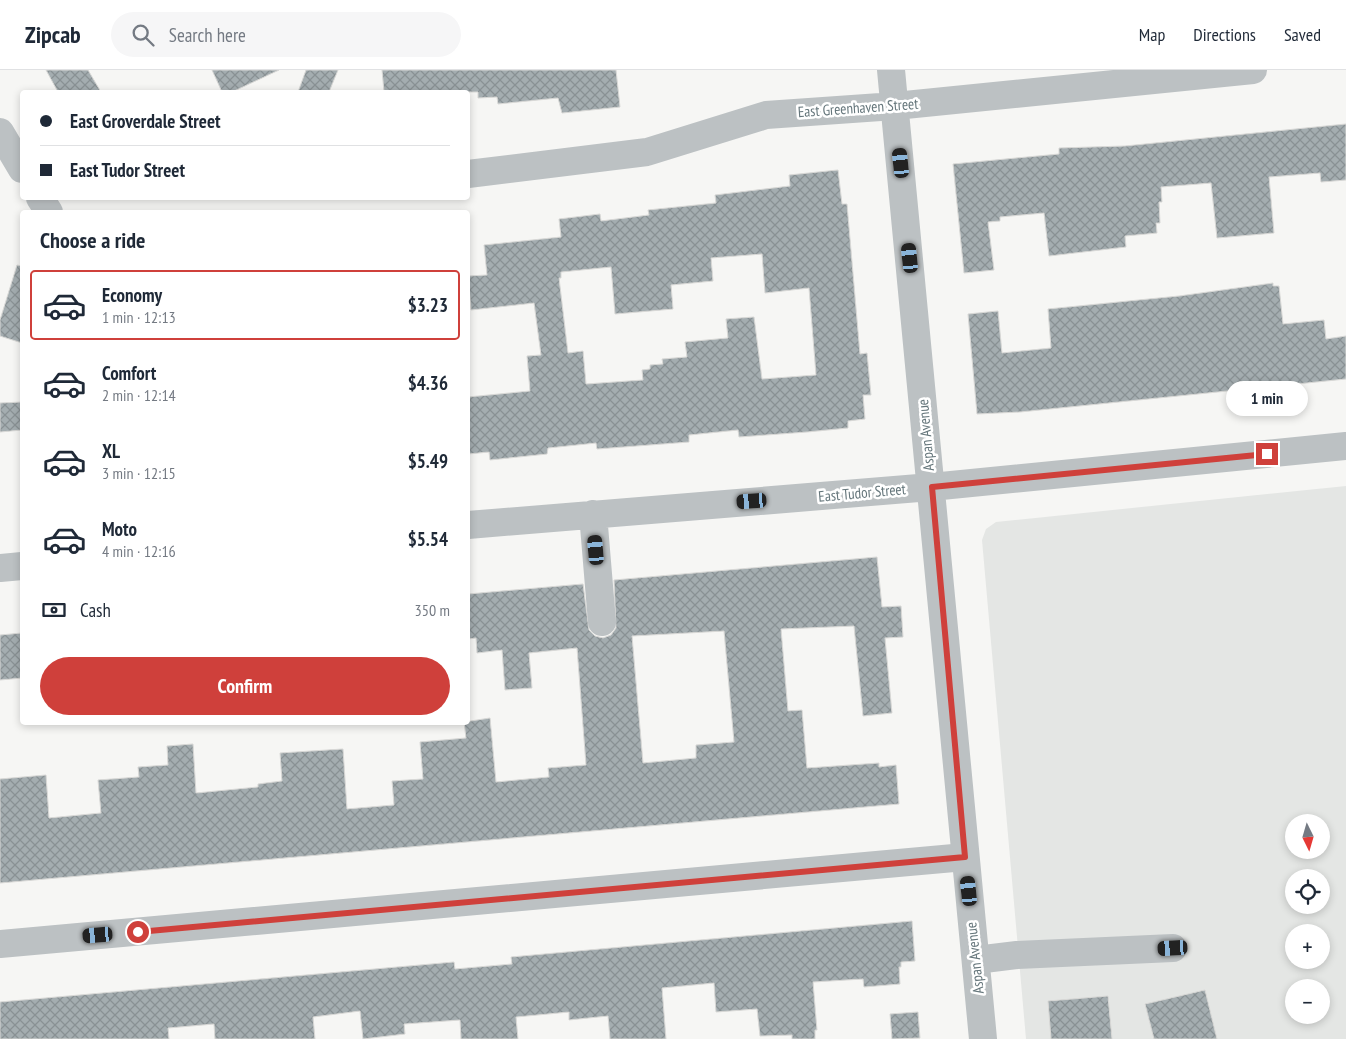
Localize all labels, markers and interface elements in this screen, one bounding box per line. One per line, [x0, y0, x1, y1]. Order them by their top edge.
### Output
search box [111, 12, 461, 57]
text: Zipcab [25, 19, 81, 50]
icon: search [129, 21, 157, 49]
text: Search here [169, 23, 246, 47]
text: Map [1139, 23, 1165, 46]
text: Directions [1193, 23, 1256, 46]
text: Saved [1284, 23, 1321, 46]
street label: East Greenhaven Street [797, 94, 919, 121]
text: East Groverdale Street [70, 109, 221, 133]
car [891, 147, 910, 179]
text: East Tudor Street [70, 158, 185, 182]
text: Choose a ride [40, 226, 145, 254]
car [900, 242, 919, 274]
icon: car [42, 283, 87, 328]
text: Economy [102, 283, 162, 307]
text: $3.23 [408, 293, 448, 317]
text: 1 min · 12:13 [102, 307, 176, 327]
icon: car [42, 361, 87, 406]
text: Comfort [102, 361, 156, 385]
text: $4.36 [408, 371, 448, 395]
callout: 1 min [1226, 382, 1308, 416]
text: 2 min · 12:14 [102, 385, 176, 405]
text: 1 min [1251, 388, 1283, 408]
street label: Aspan Avenue [913, 398, 938, 472]
icon: car [42, 439, 87, 484]
text: XL [102, 439, 120, 463]
route end [1256, 443, 1278, 465]
text: $5.49 [408, 449, 448, 473]
text: 3 min · 12:15 [102, 463, 176, 483]
street label: East Tudor Street [817, 479, 906, 506]
car [736, 492, 767, 510]
icon: car [42, 517, 87, 562]
text: Moto [102, 517, 137, 541]
text: $5.54 [408, 527, 448, 551]
car [587, 534, 604, 566]
text: 4 min · 12:16 [102, 541, 176, 561]
icon: cash [40, 596, 68, 624]
text: Cash [80, 598, 111, 622]
text: 350 m [415, 600, 450, 620]
button: Confirm [40, 657, 450, 715]
north arrow [1285, 814, 1330, 859]
map controls [1285, 814, 1330, 1024]
button: locate [1285, 869, 1330, 914]
car [959, 875, 978, 907]
route start [127, 921, 149, 943]
street label: Aspan Avenue [961, 921, 988, 995]
button: + [1285, 924, 1330, 969]
car [82, 926, 113, 944]
car [1157, 940, 1188, 956]
button: − [1285, 979, 1330, 1024]

